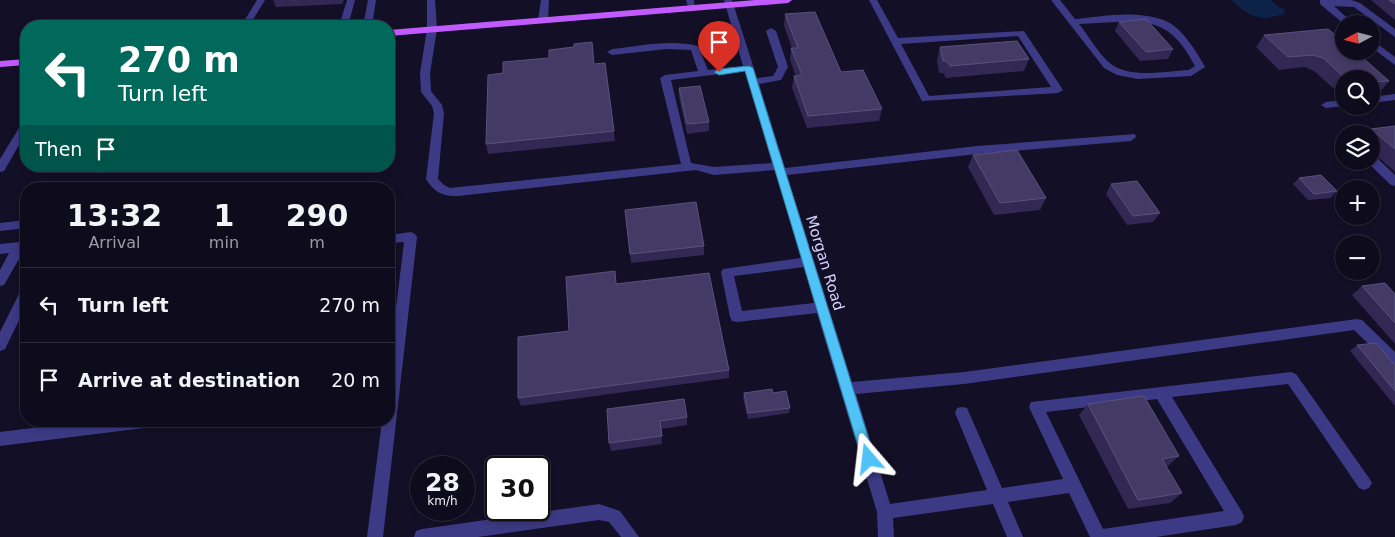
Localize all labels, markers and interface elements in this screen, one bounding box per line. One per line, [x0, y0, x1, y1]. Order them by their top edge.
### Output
north arrow [1335, 15, 1380, 60]
map controls [1335, 15, 1380, 280]
pin [698, 21, 740, 72]
icon: arrive [705, 28, 733, 56]
icon: left [35, 40, 100, 105]
text: 270 m [118, 40, 240, 80]
button: search [1335, 70, 1380, 115]
text: Turn left [118, 81, 207, 106]
button: layers [1335, 125, 1380, 170]
icon: arrive [92, 135, 120, 163]
text: Then [35, 138, 82, 160]
button: + [1335, 180, 1380, 225]
text: 13:32 [67, 198, 162, 233]
text: 1 [213, 198, 234, 233]
text: 290 [286, 198, 348, 233]
street label: Morgan Road [802, 213, 848, 313]
text: Arrival [88, 233, 140, 252]
text: min [209, 233, 239, 252]
text: m [309, 233, 325, 252]
button: − [1335, 235, 1380, 280]
icon: left [35, 291, 63, 319]
text: Turn left [78, 294, 169, 316]
text: 270 m [319, 294, 380, 316]
icon: arrive [35, 366, 63, 394]
text: Arrive at destination [78, 369, 300, 391]
text: 20 m [331, 369, 380, 391]
position arrow [842, 432, 894, 484]
speed limit sign: 30 [485, 456, 550, 521]
text: 28 [425, 468, 460, 497]
text: km/h [427, 494, 458, 508]

